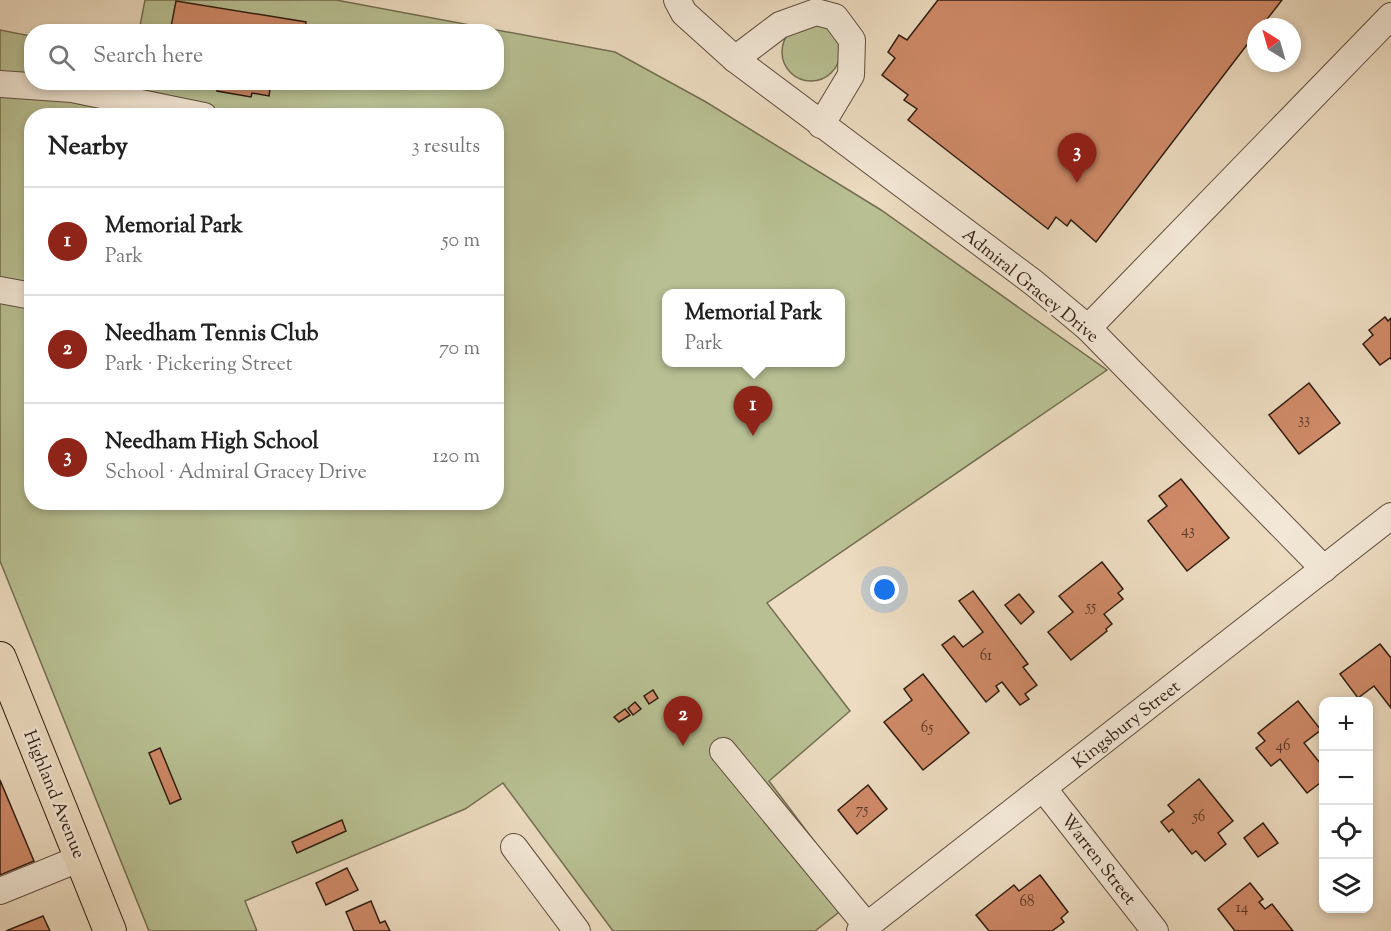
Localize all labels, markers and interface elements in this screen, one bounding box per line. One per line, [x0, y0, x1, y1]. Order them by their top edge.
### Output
north arrow [1247, 18, 1301, 72]
search box [24, 24, 504, 90]
icon: search [45, 41, 78, 74]
text: Search here [93, 41, 203, 73]
text: Nearby [48, 129, 128, 166]
text: 3 results [411, 133, 480, 162]
pin: 3 [1058, 134, 1096, 183]
text: Memorial Park [105, 211, 243, 243]
street label: Admiral Gracey Drive [956, 223, 1104, 350]
text: 1 [64, 227, 71, 256]
text: 50 m [442, 227, 480, 256]
text: Park [105, 243, 143, 272]
popup [662, 289, 845, 367]
text: Memorial Park [685, 298, 822, 330]
text: Needham Tennis Club [105, 319, 319, 351]
text: Park [685, 330, 723, 359]
text: 2 [63, 335, 72, 364]
text: 70 m [439, 335, 480, 364]
text: Park · Pickering Street [105, 351, 293, 380]
pin: 1 [734, 386, 772, 436]
house number: 33 [1298, 410, 1310, 431]
text: Needham High School [105, 427, 319, 459]
text: 3 [63, 443, 72, 472]
text: 120 m [432, 443, 480, 472]
text: School · Admiral Gracey Drive [105, 459, 367, 488]
house number: 43 [1181, 521, 1195, 542]
your location [870, 575, 899, 604]
house number: 55 [1085, 597, 1096, 618]
house number: 61 [980, 646, 992, 667]
street label: Kingsbury Street [1068, 675, 1187, 776]
pin: 2 [664, 696, 702, 746]
map controls [1319, 697, 1373, 913]
button: + [1319, 697, 1373, 751]
house number: 65 [921, 718, 933, 739]
street label: Highland Avenue [16, 727, 91, 863]
house number: 46 [1276, 736, 1290, 757]
button: − [1319, 751, 1373, 805]
house number: 75 [856, 800, 868, 821]
button: locate [1319, 805, 1373, 859]
house number: 56 [1192, 807, 1205, 828]
street label: Warren Street [1053, 809, 1141, 912]
button: layers [1319, 859, 1373, 913]
house number: 68 [1020, 892, 1034, 913]
house number: 14 [1236, 898, 1249, 919]

